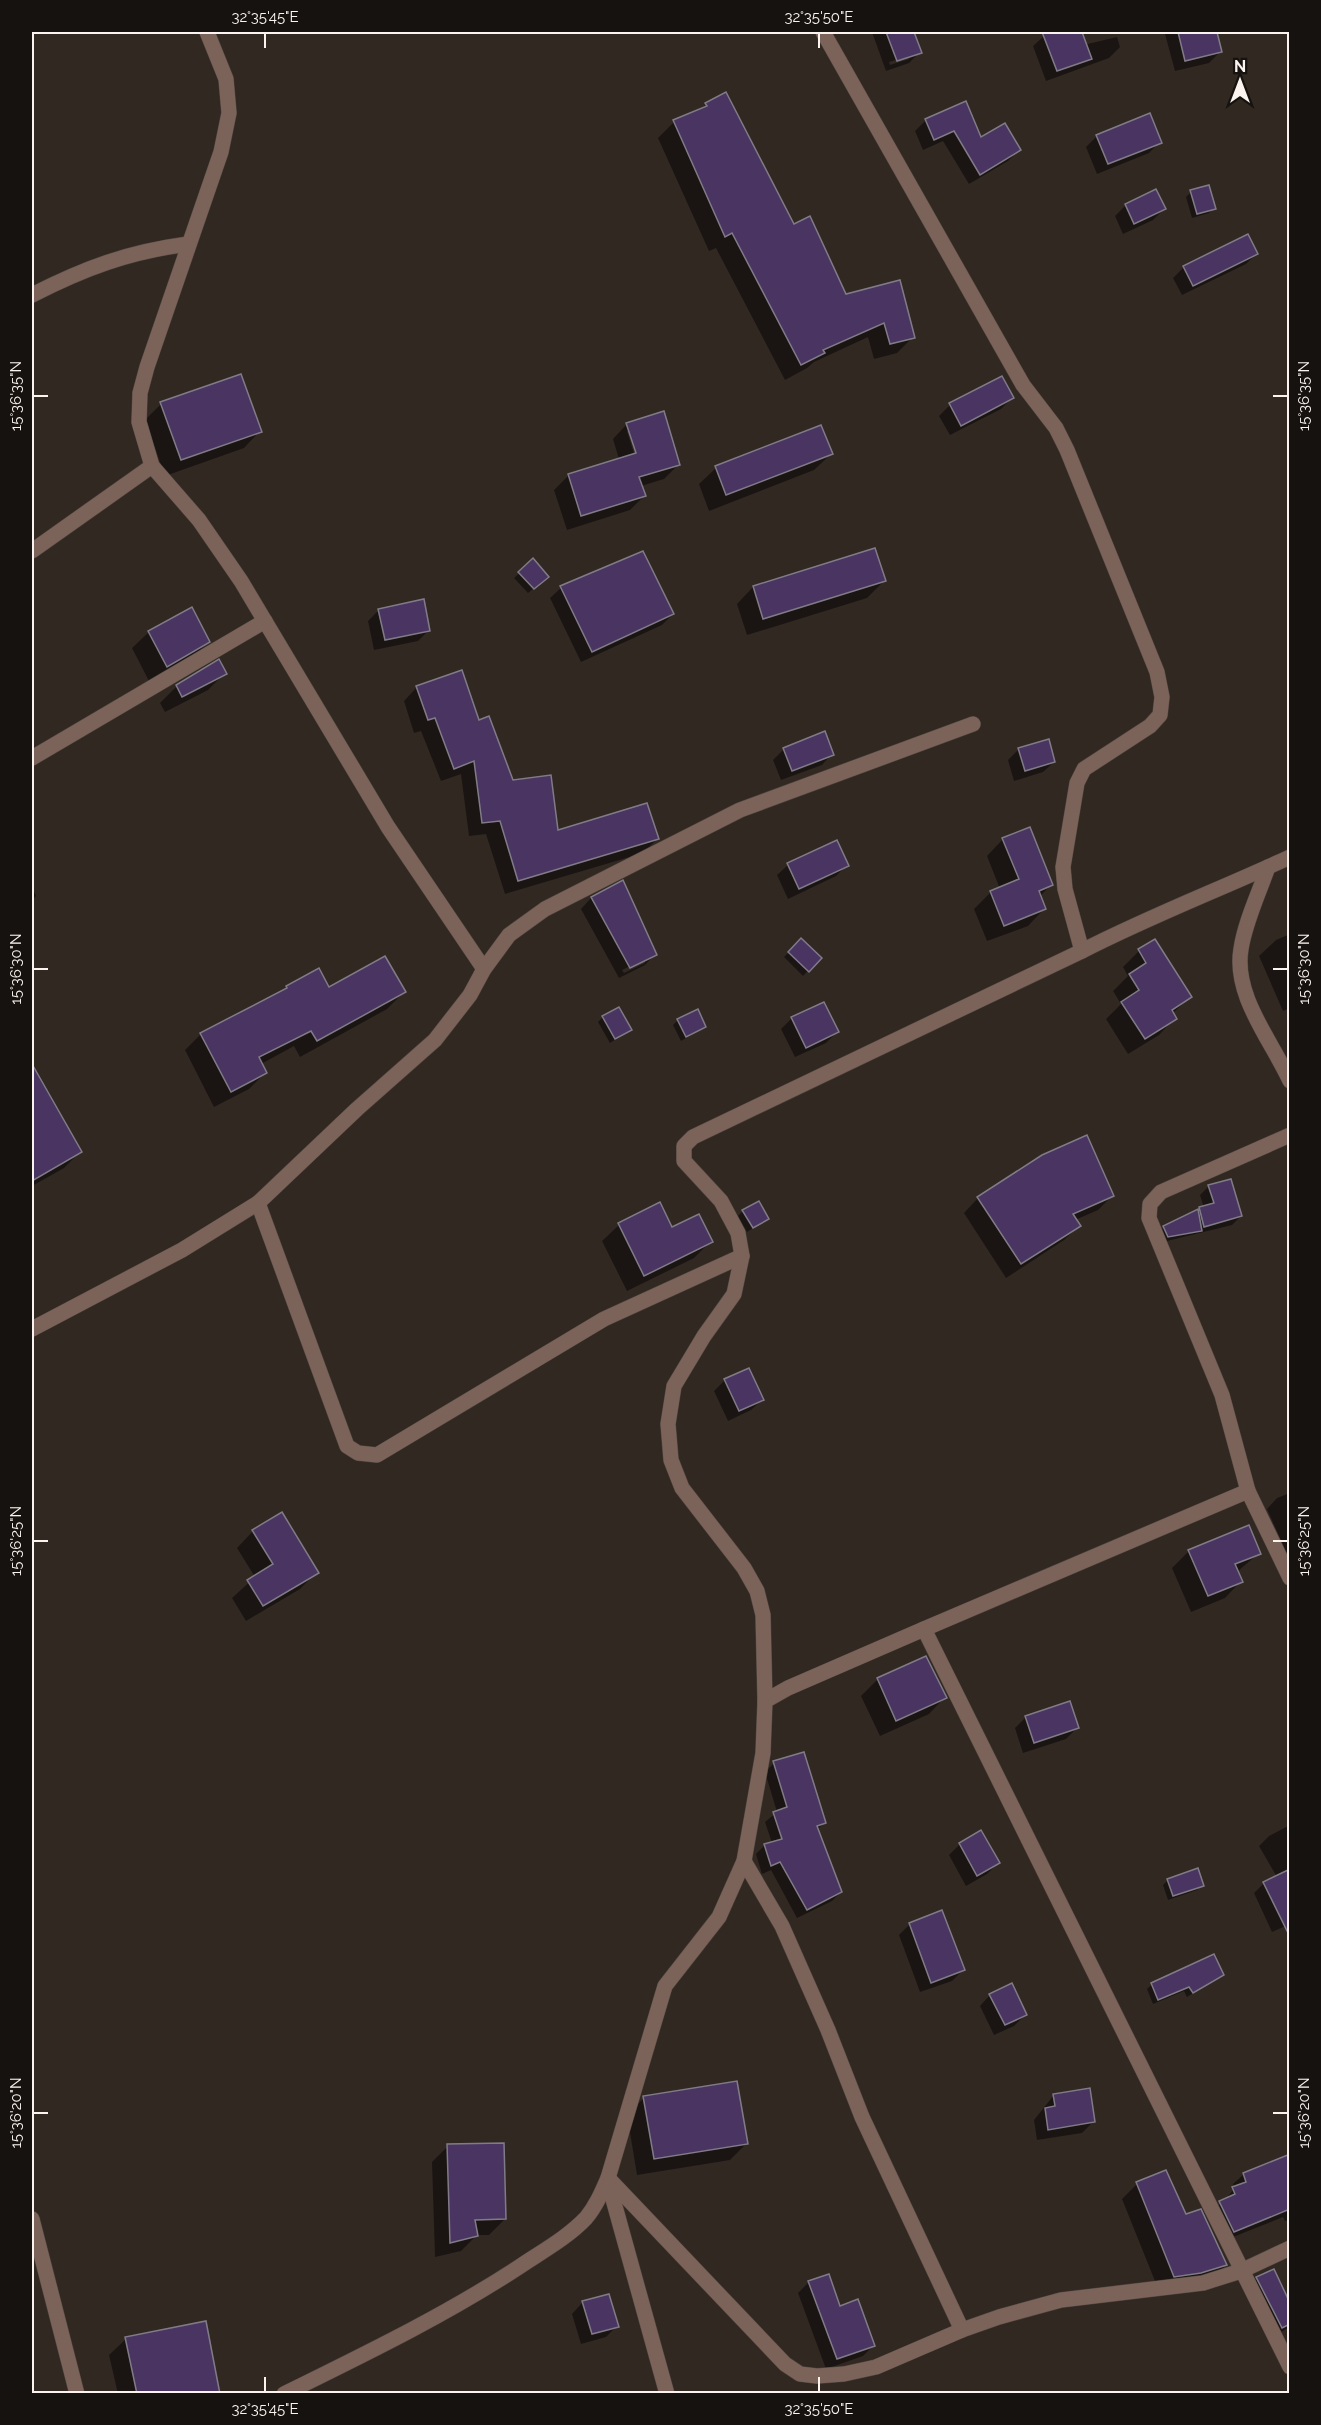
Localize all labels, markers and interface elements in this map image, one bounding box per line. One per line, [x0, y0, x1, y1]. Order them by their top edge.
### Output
text: 32°35'45"E [231, 8, 299, 26]
text: 32°35'50"E [784, 8, 854, 26]
north arrow [1210, 51, 1270, 111]
text: N [1234, 57, 1246, 76]
text: 15°36'35"N [7, 361, 25, 431]
text: 15°36'35"N [1295, 361, 1313, 431]
text: 15°36'30"N [7, 933, 25, 1005]
text: 15°36'30"N [1295, 933, 1313, 1005]
text: 15°36'25"N [7, 1506, 25, 1576]
text: 15°36'25"N [1295, 1506, 1313, 1576]
text: 15°36'20"N [7, 2077, 25, 2149]
text: 15°36'20"N [1295, 2077, 1313, 2149]
text: 32°35'45"E [231, 2400, 299, 2418]
text: 32°35'50"E [784, 2400, 854, 2418]

